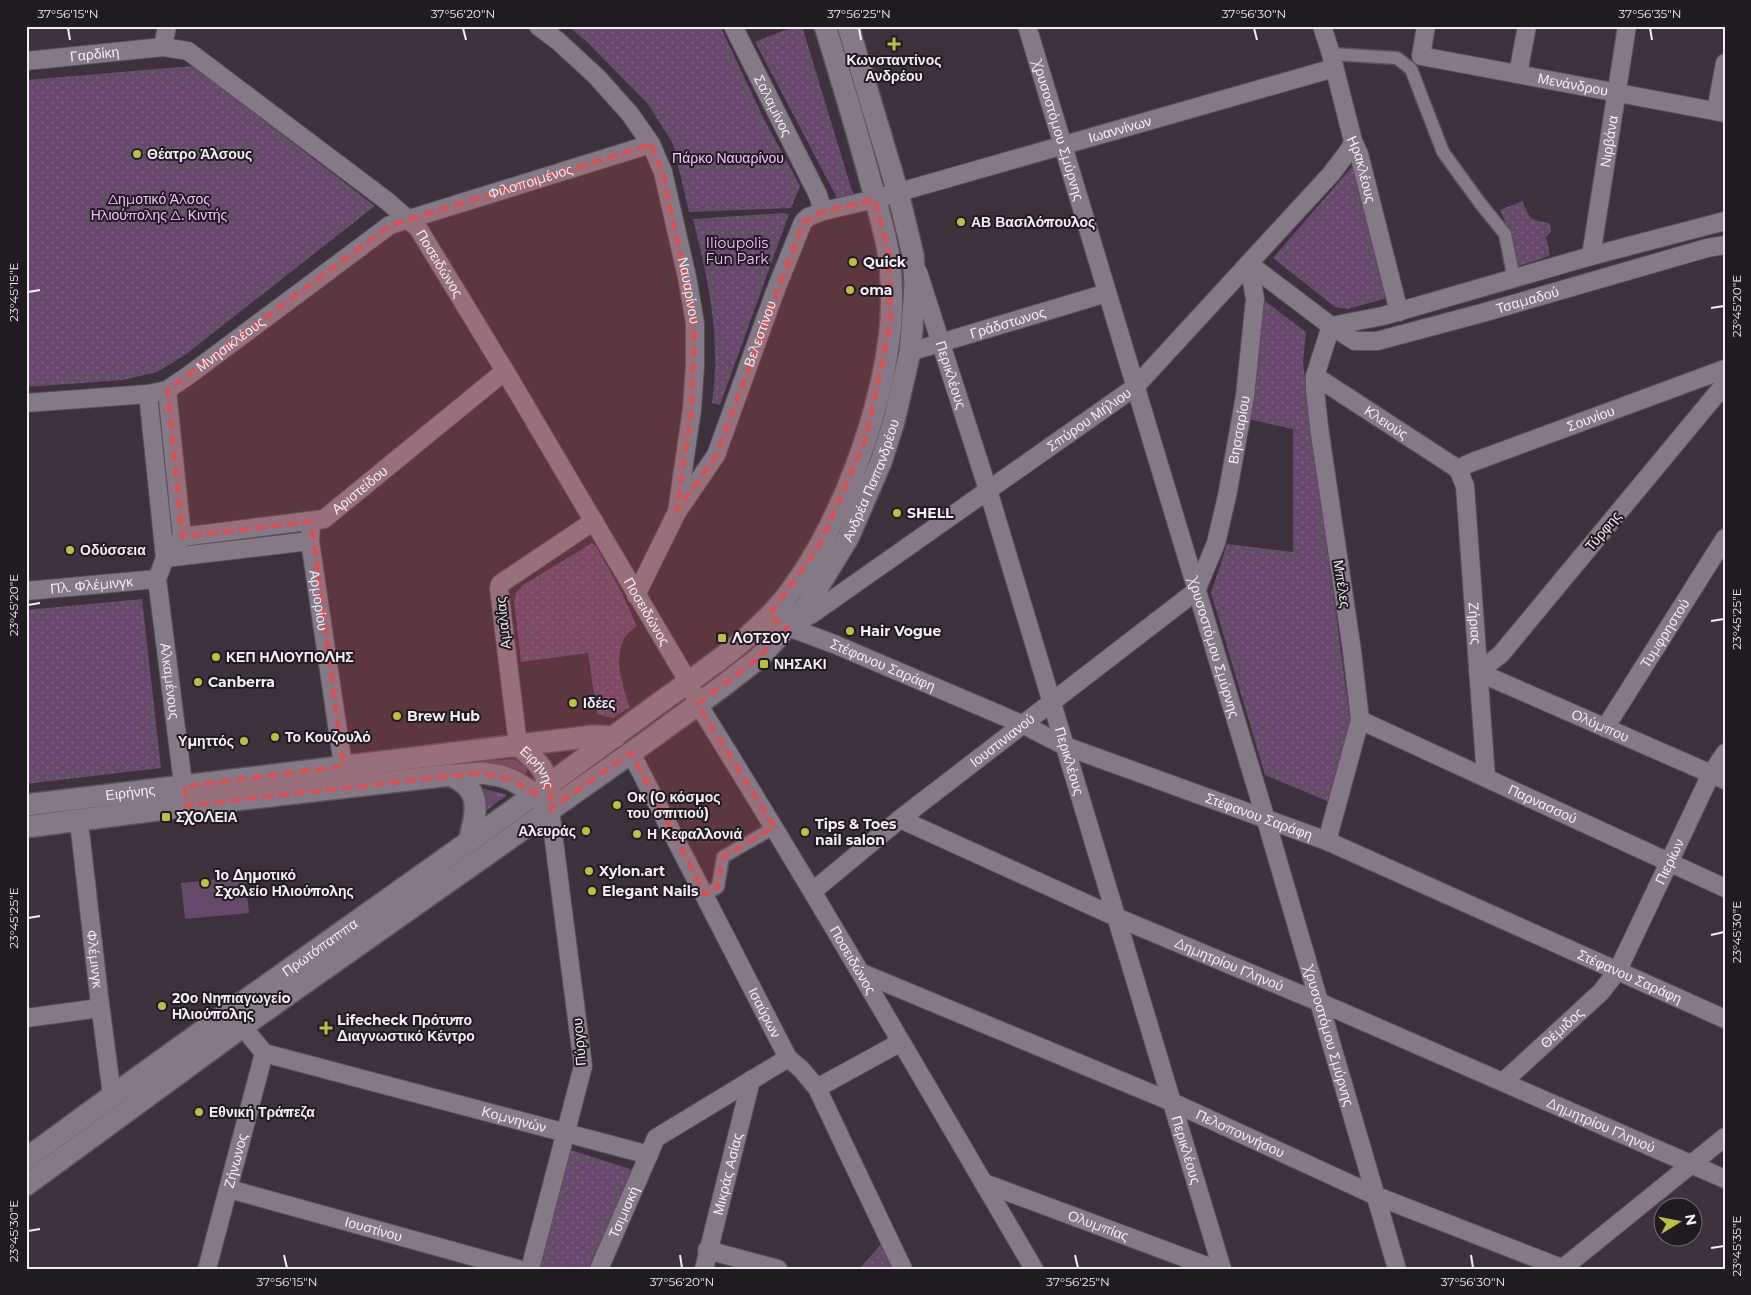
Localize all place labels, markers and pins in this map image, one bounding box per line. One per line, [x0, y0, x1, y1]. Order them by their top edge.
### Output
marker: Κωνσταντίνος Ανδρέου [888, 38, 900, 50]
place label: Κωνσταντίνος Ανδρέου [847, 51, 942, 85]
place label: Θέατρο Άλσους [147, 145, 252, 163]
marker: Θέατρο Άλσους [131, 148, 143, 160]
place label: ΑΒ Βασιλόπουλος [971, 213, 1095, 231]
marker: ΑΒ Βασιλόπουλος [955, 216, 967, 228]
place label: Quick [863, 253, 907, 271]
marker: Quick [847, 256, 859, 268]
place label: oma [860, 281, 893, 299]
marker: oma [844, 284, 856, 296]
place label: SHELL [907, 504, 954, 522]
marker: SHELL [891, 507, 903, 519]
place label: Οδύσσεια [80, 541, 146, 559]
marker: Οδύσσεια [64, 544, 76, 556]
place label: Hair Vogue [860, 622, 941, 640]
marker: Hair Vogue [844, 625, 856, 637]
place label: ΛΟΤΣΟΥ [731, 629, 791, 647]
marker: ΛΟΤΣΟΥ [716, 632, 728, 644]
place label: ΚΕΠ ΗΛΙΟΥΠΟΛΗΣ [226, 648, 354, 666]
marker: ΚΕΠ ΗΛΙΟΥΠΟΛΗΣ [210, 651, 222, 663]
place label: ΝΗΣΑΚΙ [774, 655, 827, 673]
marker: ΝΗΣΑΚΙ [758, 658, 770, 670]
place label: Canberra [208, 673, 275, 691]
marker: Canberra [192, 676, 204, 688]
place label: Ιδέες [583, 694, 616, 712]
marker: Ιδέες [567, 697, 579, 709]
place label: Brew Hub [407, 707, 480, 725]
marker: Brew Hub [391, 710, 403, 722]
place label: Το Κουζουλό [285, 728, 371, 746]
marker: Το Κουζουλό [269, 731, 281, 743]
place label: Υμηττός [178, 732, 234, 750]
marker: Υμηττός [238, 735, 250, 747]
place label: Οκ (Ο κόσμος του σπιτιού) [627, 788, 720, 822]
marker: Οκ (Ο κόσμος του σπιτιού) [611, 799, 623, 811]
place label: ΣΧΟΛΕΙΑ [176, 808, 238, 826]
marker: ΣΧΟΛΕΙΑ [160, 811, 172, 823]
place label: Tips & Toes nail salon [815, 815, 897, 849]
place label: Αλευράς [518, 822, 576, 840]
marker: Αλευράς [580, 825, 592, 837]
place label: Η Κεφαλλονιά [647, 825, 742, 843]
marker: Tips & Toes nail salon [799, 826, 811, 838]
marker: Η Κεφαλλονιά [631, 828, 643, 840]
place label: Xylon.art [599, 862, 665, 880]
marker: Xylon.art [583, 865, 595, 877]
place label: 1ο Δημοτικό Σχολείο Ηλιούπολης [215, 866, 354, 900]
marker: 1ο Δημοτικό Σχολείο Ηλιούπολης [199, 877, 211, 889]
place label: Elegant Nails [602, 882, 699, 900]
marker: Elegant Nails [586, 885, 598, 897]
place label: 20ο Νηπιαγωγείo Ηλιούπολης [172, 989, 291, 1023]
marker: 20ο Νηπιαγωγείo Ηλιούπολης [156, 1000, 168, 1012]
place label: Lifecheck Πρότυπο Διαγνωστικό Κέντρο [336, 1011, 475, 1045]
marker: Lifecheck Πρότυπο Διαγνωστικό Κέντρο [319, 1021, 333, 1035]
place label: Εθνική Τράπεζα [209, 1103, 315, 1121]
marker: Εθνική Τράπεζα [193, 1106, 205, 1118]

